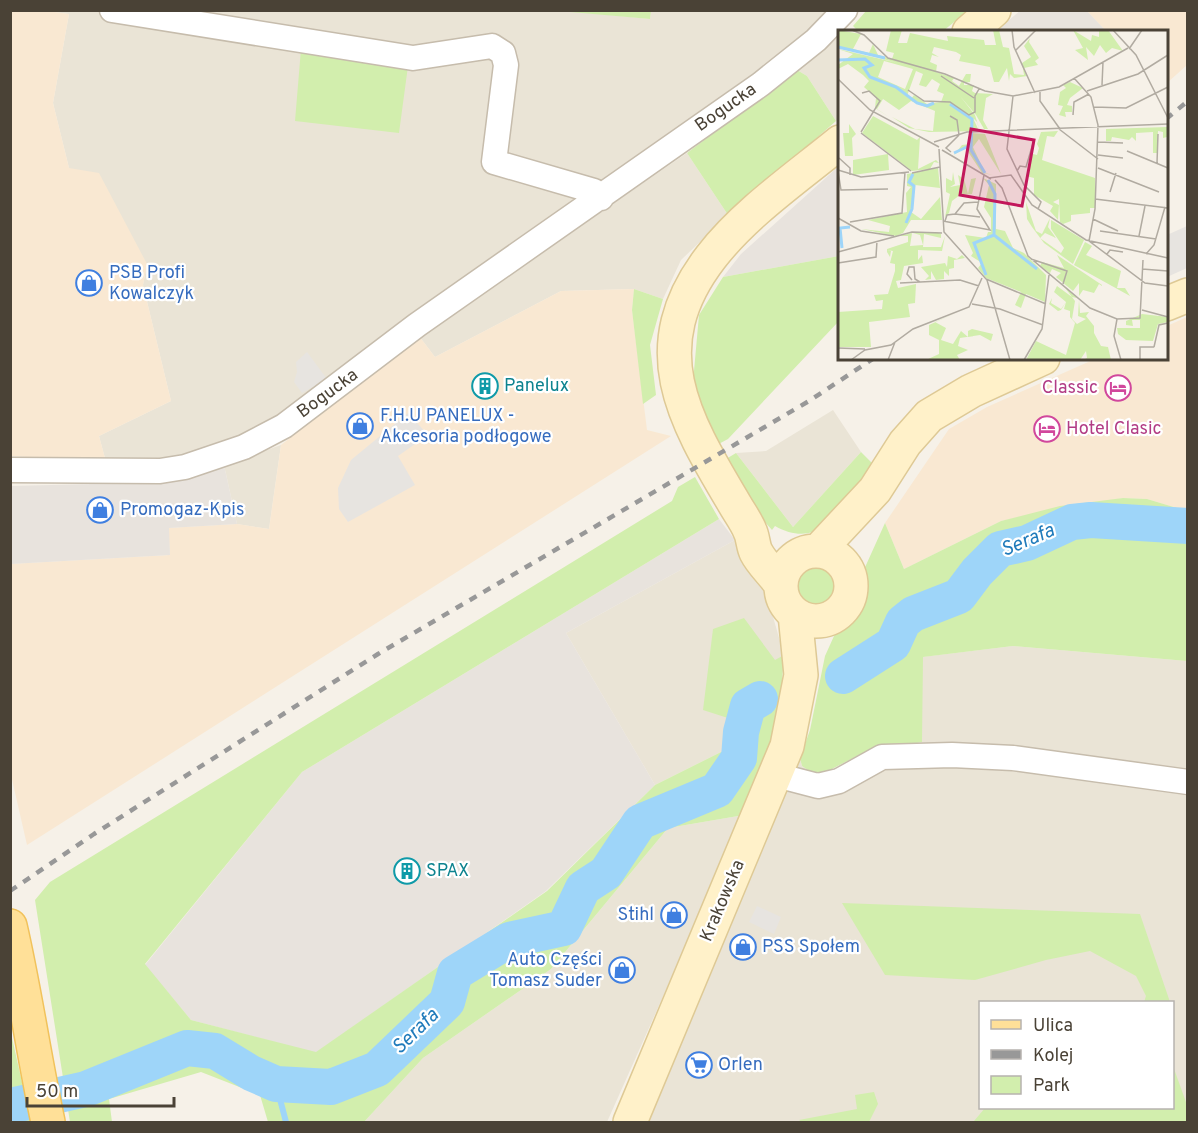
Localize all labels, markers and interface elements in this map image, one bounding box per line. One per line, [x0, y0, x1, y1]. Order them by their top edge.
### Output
inset map [838, 30, 1168, 360]
street label: Bogucka [691, 78, 761, 138]
place label: PSB Profi Kowalczyk [109, 262, 194, 306]
shop icon: PSB Profi Kowalczyk [74, 268, 104, 298]
street label: Bogucka [293, 364, 363, 424]
building icon: Panelux [470, 371, 500, 401]
hotel icon: Classic [1103, 373, 1133, 403]
place label: Panelux [504, 375, 569, 398]
place label: Classic [1042, 377, 1098, 400]
place label: F.H.U PANELUX - Akcesoria podłogowe [380, 405, 552, 449]
shop icon: F.H.U PANELUX - Akcesoria podłogowe [345, 411, 375, 441]
hotel icon: Hotel Clasic [1032, 414, 1062, 444]
place label: Hotel Clasic [1066, 418, 1162, 441]
shop icon: Promogaz-Kpis [85, 495, 115, 525]
place label: Promogaz-Kpis [120, 499, 244, 522]
water label: Serafa [997, 518, 1059, 564]
building icon: SPAX [392, 856, 422, 886]
street label: Krakowska [695, 857, 751, 945]
place label: SPAX [426, 860, 469, 883]
shop icon: Stihl [659, 900, 689, 930]
place label: Stihl [618, 904, 654, 927]
shop icon: PSS Społem [728, 932, 758, 962]
place label: PSS Społem [762, 936, 860, 959]
place label: Auto Części Tomasz Suder [489, 949, 602, 993]
shop icon: Auto Części Tomasz Suder [607, 955, 637, 985]
legend [979, 1001, 1174, 1109]
water label: Serafa [387, 1003, 446, 1061]
text: Ulica [1033, 1015, 1073, 1038]
text: Kolej [1033, 1045, 1073, 1068]
supermarket icon: Orlen [684, 1050, 714, 1080]
place label: Orlen [718, 1054, 763, 1077]
scale bar [27, 1070, 174, 1108]
text: Park [1033, 1075, 1070, 1098]
text: 50 m [36, 1081, 78, 1104]

